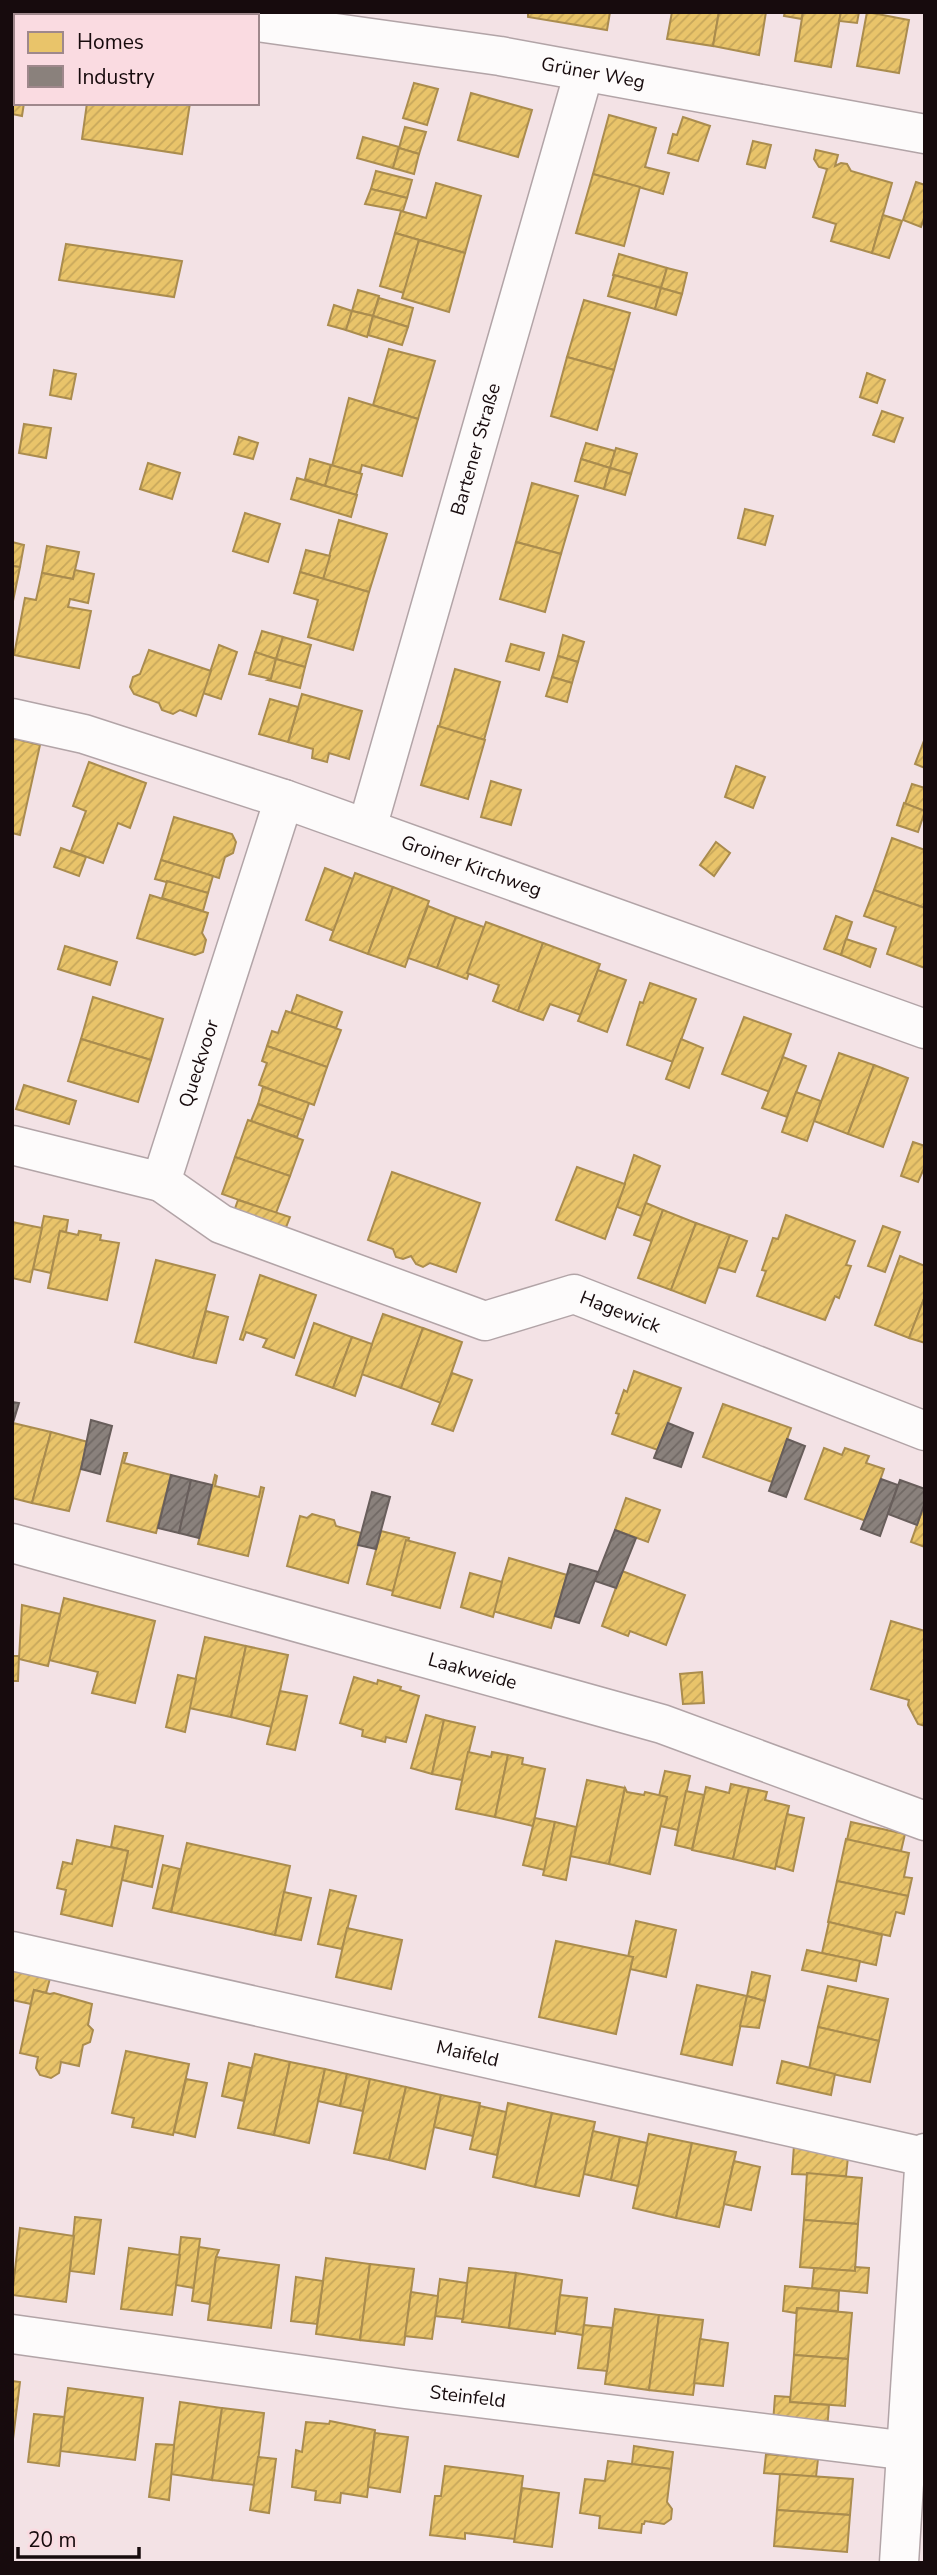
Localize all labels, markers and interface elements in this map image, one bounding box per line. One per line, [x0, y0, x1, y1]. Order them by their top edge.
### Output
legend [14, 14, 259, 105]
text: Homes [77, 28, 144, 56]
street label: Grüner Weg [539, 51, 647, 95]
text: Industry [77, 63, 155, 91]
street label: Bartener Straße [444, 380, 507, 518]
street label: Groiner Kirchweg [397, 829, 545, 903]
street label: Queckvoor [173, 1016, 225, 1111]
street label: Hagewick [576, 1285, 665, 1340]
street label: Laakweide [425, 1646, 520, 1696]
street label: Maifeld [434, 2034, 501, 2074]
street label: Steinfeld [428, 2379, 507, 2414]
scale bar [18, 2516, 138, 2560]
text: 20 m [28, 2526, 77, 2554]

